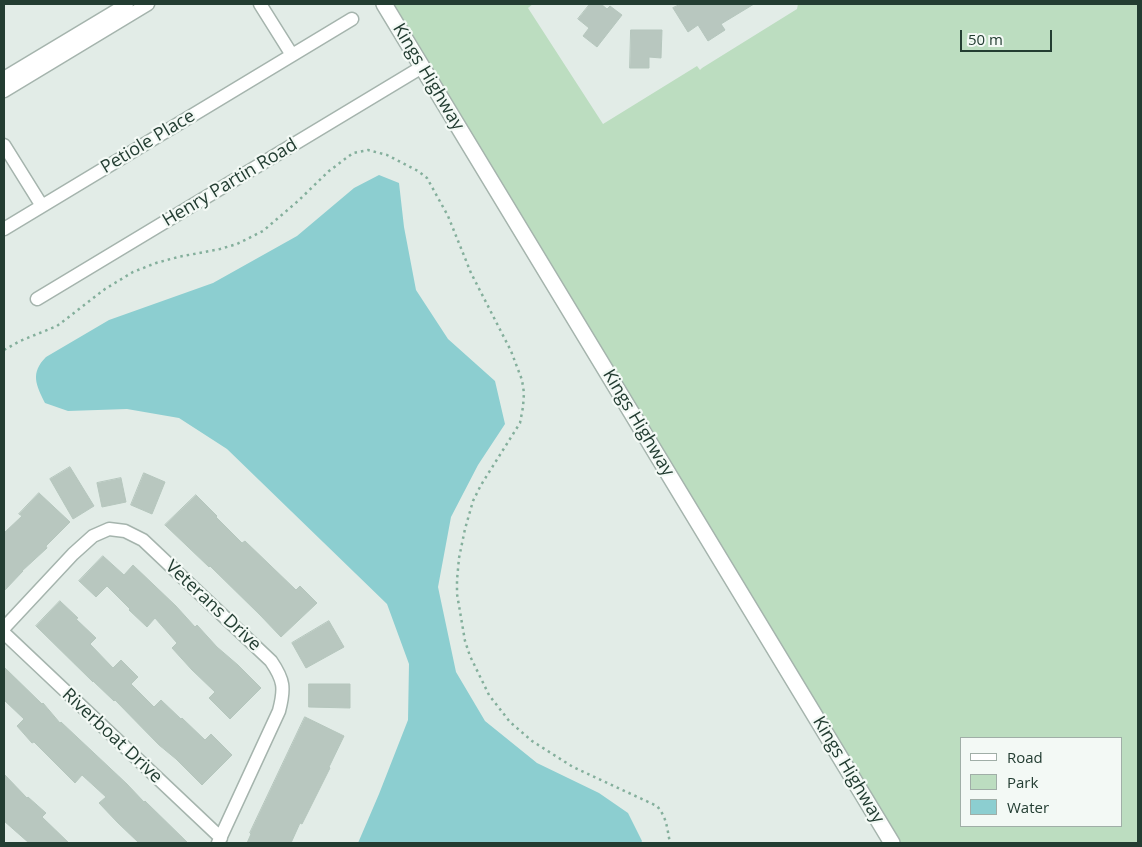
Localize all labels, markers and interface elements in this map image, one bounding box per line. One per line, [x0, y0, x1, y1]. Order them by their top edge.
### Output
street label: Kings Highway [388, 19, 468, 135]
scale bar [962, 20, 1054, 52]
text: 50 m [968, 29, 1003, 49]
street label: Petiole Place [97, 105, 199, 179]
street label: Henry Partin Road [159, 134, 301, 232]
street label: Kings Highway [598, 365, 678, 481]
street label: Veterans Drive [161, 556, 265, 656]
street label: Riverboat Drive [57, 684, 167, 788]
street label: Kings Highway [808, 712, 888, 828]
legend [960, 737, 1122, 827]
text: Road [1007, 747, 1043, 767]
text: Park [1007, 772, 1038, 792]
text: Water [1007, 797, 1049, 817]

